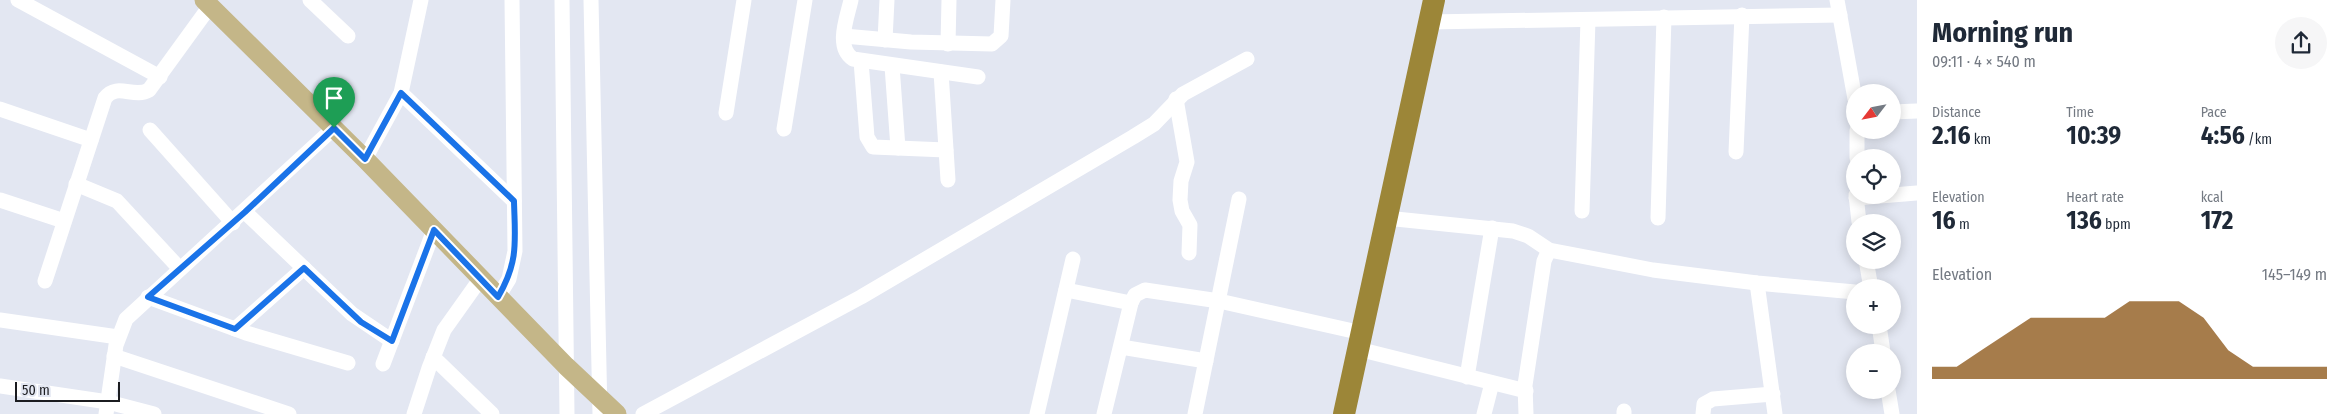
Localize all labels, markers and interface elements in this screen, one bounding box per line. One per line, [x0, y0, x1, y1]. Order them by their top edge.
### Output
text: Morning run [1932, 16, 2073, 49]
button: share [2275, 17, 2327, 69]
text: 09:11 · 4 × 540 m [1932, 52, 2036, 71]
pin [313, 77, 355, 128]
icon: arrive [320, 84, 348, 112]
north arrow [1846, 84, 1901, 139]
map controls [1846, 84, 1901, 399]
text: Distance [1932, 104, 1981, 121]
text: Time [2066, 104, 2094, 121]
text: Pace [2201, 104, 2227, 121]
text: 2.16 [1932, 121, 1970, 151]
text: 10:39 [2066, 121, 2121, 151]
text: 4:56 [2201, 121, 2245, 151]
text: km [1970, 131, 1991, 148]
text: /km [2245, 131, 2272, 148]
button: locate [1846, 149, 1901, 204]
text: Elevation [1932, 189, 1985, 206]
text: Heart rate [2066, 189, 2124, 206]
text: kcal [2201, 189, 2223, 206]
text: 16 [1932, 206, 1956, 236]
text: 136 [2066, 206, 2102, 236]
text: 172 [2201, 206, 2233, 236]
button: layers [1846, 214, 1901, 269]
text: m [1956, 216, 1970, 233]
text: bpm [2102, 216, 2131, 233]
text: Elevation [1932, 265, 1992, 284]
text: 145–149 m [2262, 265, 2327, 284]
button: + [1846, 279, 1901, 334]
button: − [1846, 344, 1901, 399]
scale bar [15, 379, 120, 402]
text: 50 m [22, 382, 50, 399]

